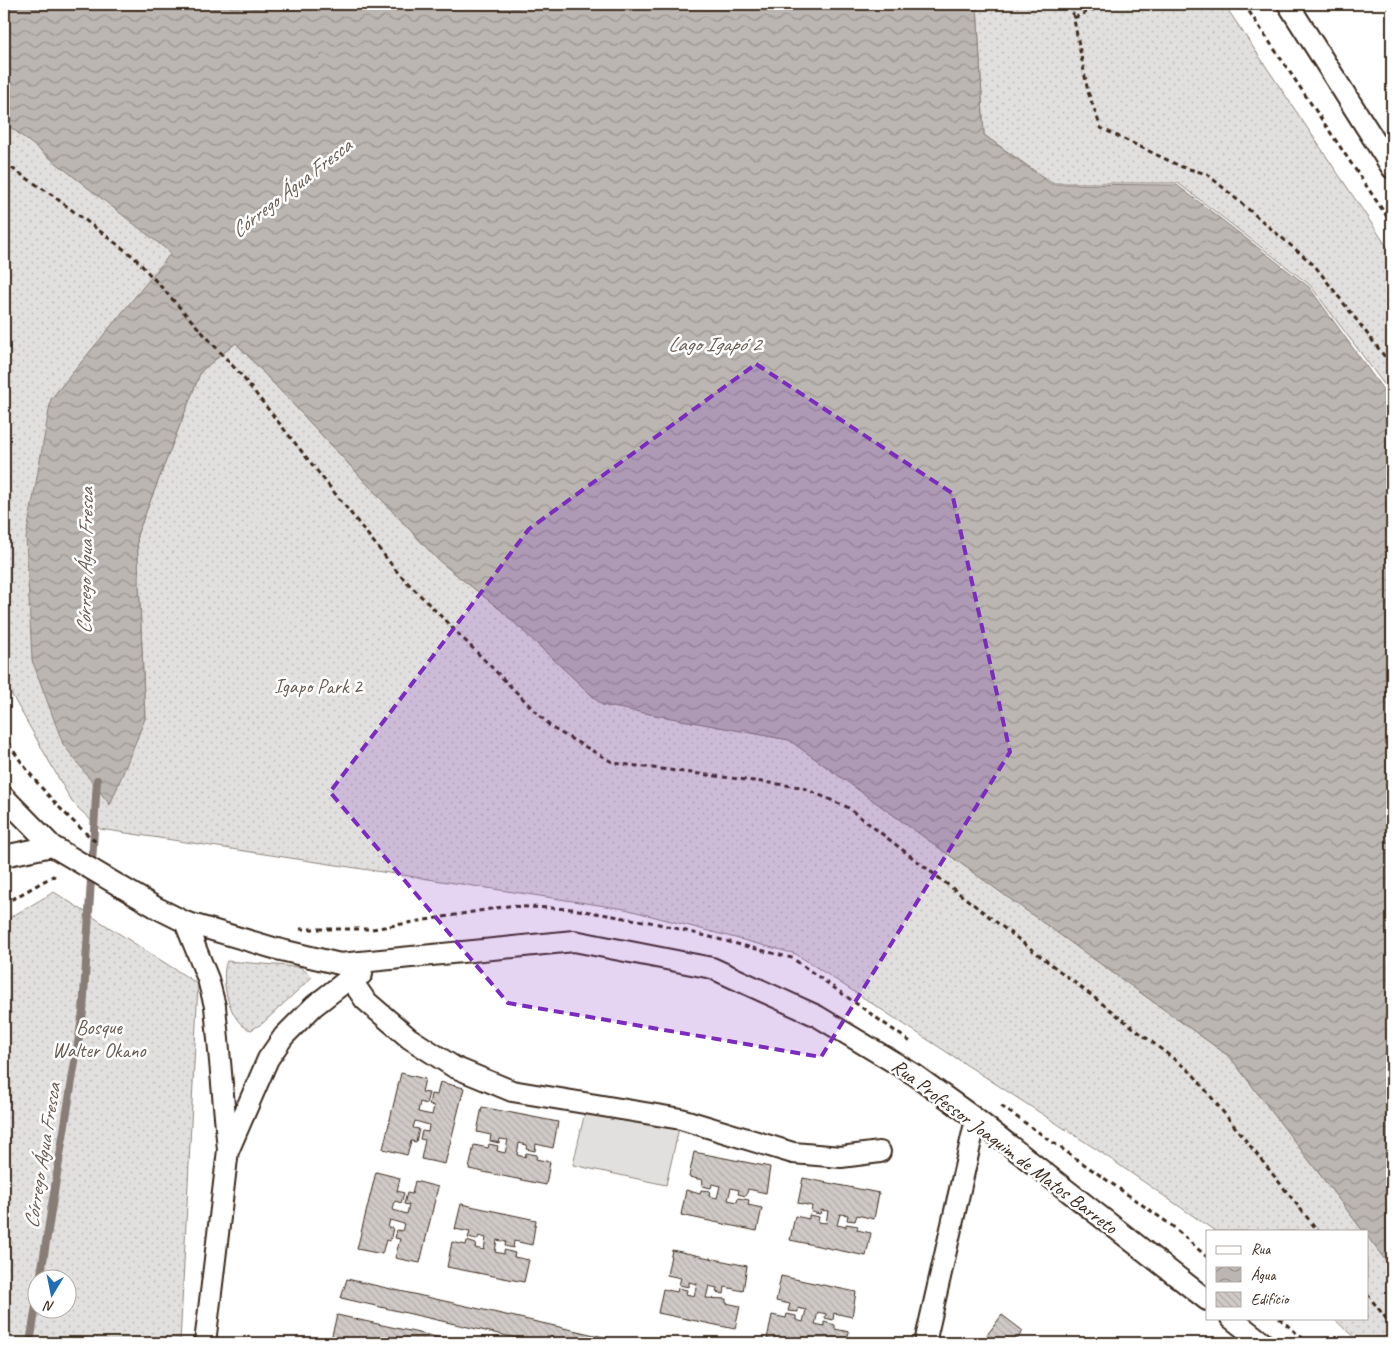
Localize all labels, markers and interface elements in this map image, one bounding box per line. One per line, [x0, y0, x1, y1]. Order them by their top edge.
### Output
water label: Córrego Água Fresca [225, 132, 358, 243]
water label: Lago Igapó 2 [668, 331, 764, 357]
water label: Córrego Água Fresca [71, 486, 99, 634]
park label: Igapo Park 2 [274, 674, 364, 699]
park label: Bosque Walter Okano [52, 1015, 147, 1063]
street label: Rua Professor Joaquim de Matos Barreto [887, 1053, 1123, 1240]
water label: Córrego Água Fresca [18, 1080, 67, 1230]
legend [1206, 1230, 1368, 1320]
text: Rua [1251, 1240, 1271, 1259]
text: Água [1251, 1266, 1276, 1285]
north arrow [28, 1270, 78, 1320]
text: Edifício [1251, 1290, 1290, 1309]
text: N [42, 1297, 56, 1315]

